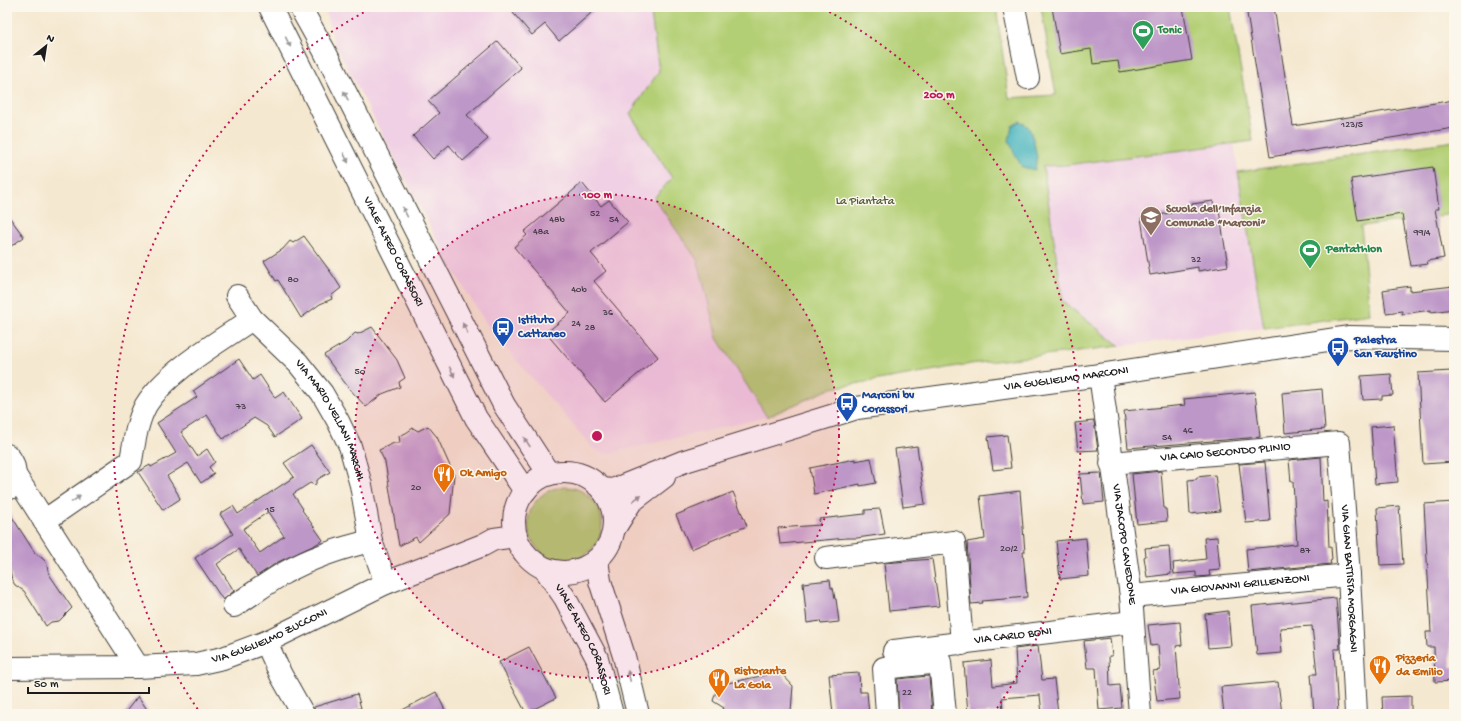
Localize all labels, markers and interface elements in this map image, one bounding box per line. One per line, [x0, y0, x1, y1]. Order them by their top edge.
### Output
sports icon: Tonic [1130, 18, 1156, 51]
place label: Tonic [1157, 24, 1182, 38]
north arrow [26, 26, 66, 66]
text: N [44, 32, 56, 46]
one-way arrow [284, 36, 291, 48]
text: 200 m [924, 89, 955, 103]
one-way arrow [343, 91, 350, 102]
house number: 123/5 [1340, 119, 1363, 131]
one-way arrow [343, 152, 349, 164]
text: 100 m [581, 189, 612, 203]
street label: VIALE ALFEO CORASSORI [359, 194, 426, 309]
park label: La Piantata [836, 195, 895, 209]
place label: Scuola dell’Infanzia Comunale “Marconi” [1165, 203, 1266, 231]
school or university icon: Scuola dell’Infanzia Comunale “Marconi” [1138, 204, 1164, 237]
one-way arrow [402, 206, 409, 218]
house number: 52 [590, 208, 600, 220]
house number: 48b [549, 214, 565, 226]
house number: 54 [609, 214, 619, 226]
house number: 48a [533, 226, 549, 238]
house number: 99/4 [1412, 227, 1431, 239]
sports icon: Pentathlon [1297, 237, 1323, 270]
place label: Pentathlon [1325, 243, 1382, 257]
house number: 32 [1190, 254, 1201, 266]
house number: 80 [287, 274, 299, 286]
house number: 40b [571, 284, 588, 296]
house number: 36 [602, 307, 614, 319]
place label: Istituto Cattaneo [517, 314, 567, 342]
bus stop icon: Istituto Cattaneo [490, 315, 516, 348]
house number: 24 [571, 318, 581, 330]
one-way arrow [461, 322, 468, 334]
house number: 28 [585, 322, 596, 334]
place label: Palestra San Faustino [1353, 334, 1418, 362]
bus stop icon: Palestra San Faustino [1325, 335, 1351, 368]
street label: VIA MARIO VELLANI MARCHI [291, 356, 366, 482]
street label: VIA GUGLIELMO MARCONI [1002, 364, 1130, 395]
house number: 50 [355, 366, 366, 378]
one-way arrow [449, 366, 456, 377]
place label: Marconi bv Corassori [861, 389, 915, 417]
bus stop icon: Marconi bv Corassori [834, 390, 860, 423]
house number: 73 [235, 401, 246, 413]
house number: 46 [1183, 425, 1194, 437]
centre of rings [590, 429, 604, 443]
house number: 54 [1162, 432, 1172, 444]
one-way arrow [524, 436, 531, 448]
street label: VIA CAIO SECONDO PLINIO [1159, 440, 1291, 466]
restaurant icon: Ok Amigo [431, 461, 457, 494]
place label: Ok Amigo [460, 467, 507, 481]
house number: 20 [411, 482, 422, 494]
street label: VIA JACOPO CAVEDONE [1108, 482, 1139, 606]
one-way arrow [632, 493, 643, 502]
one-way arrow [71, 495, 81, 503]
street label: VIA GIAN BATTISTA MORGAGNI [1337, 503, 1360, 653]
house number: 15 [264, 504, 275, 516]
house number: 20/2 [1000, 543, 1018, 555]
house number: 87 [1300, 545, 1311, 557]
street label: VIA GIOVANNI GRILLENZONI [1170, 572, 1310, 599]
street label: VIALE ALFEO CORASSORI [550, 581, 614, 697]
street label: VIA GUGLIELMO ZUCCONI [210, 606, 330, 667]
street label: VIA CARLO BONI [973, 625, 1053, 648]
place label: Pizzeria da Emilio [1395, 652, 1443, 680]
restaurant icon: Pizzeria da Emilio [1367, 653, 1393, 686]
place label: Ristorante La Gola [733, 665, 787, 693]
restaurant icon: Ristorante La Gola [706, 666, 732, 699]
scale bar [28, 669, 149, 695]
one-way arrow [626, 670, 632, 682]
text: 50 m [34, 678, 59, 692]
house number: 22 [902, 687, 912, 699]

